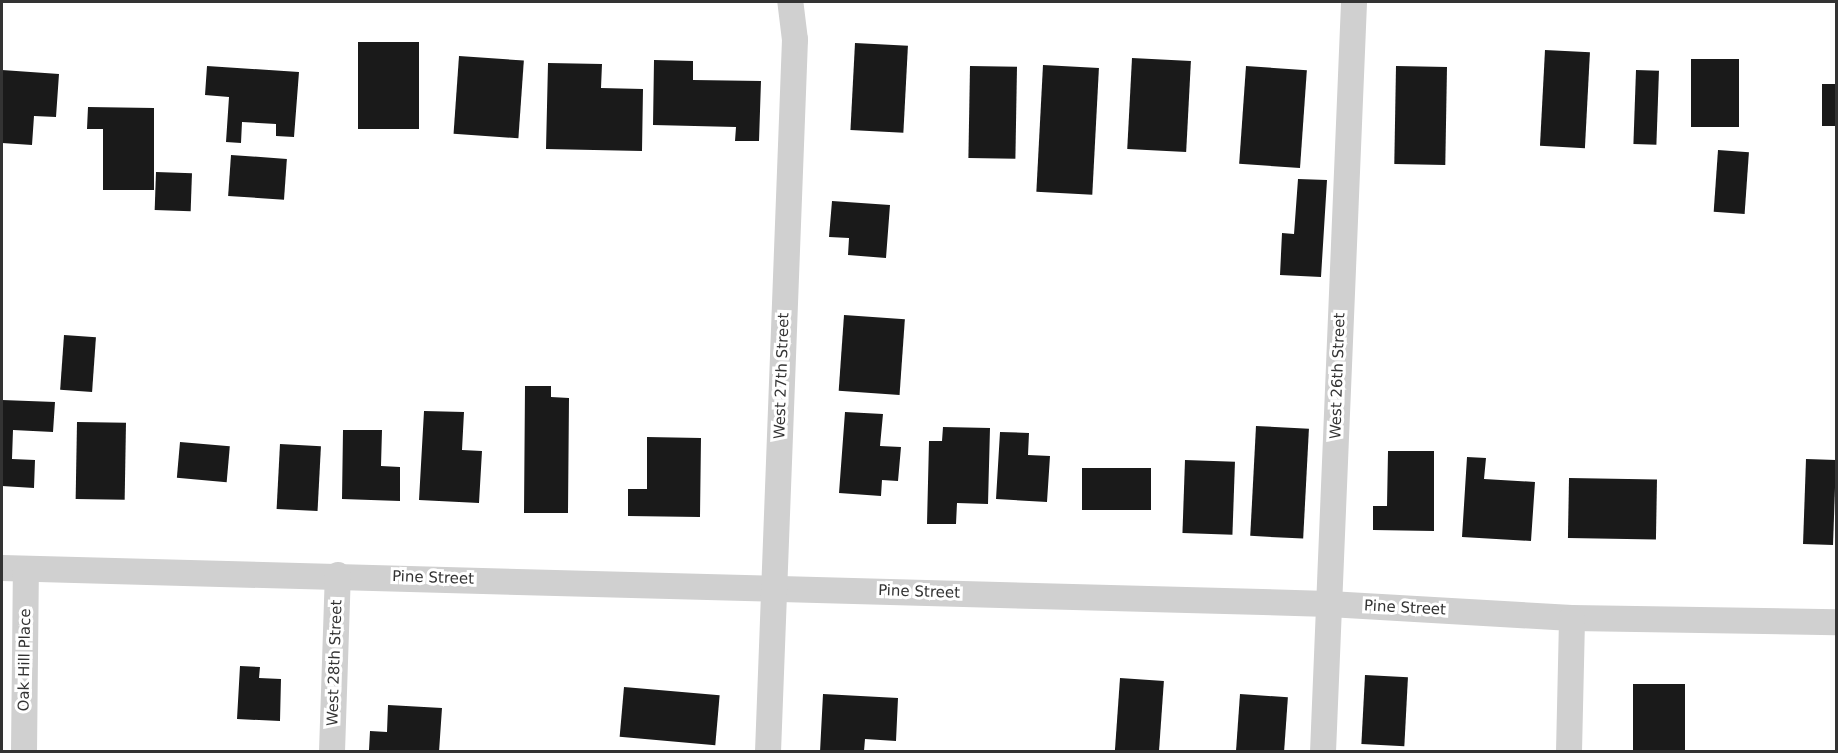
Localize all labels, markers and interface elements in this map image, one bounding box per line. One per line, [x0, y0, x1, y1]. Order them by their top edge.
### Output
street label: West 27th Street [771, 312, 793, 440]
street label: West 26th Street [1327, 312, 1349, 440]
street label: Pine Street [392, 568, 474, 588]
street label: Pine Street [878, 582, 960, 602]
street label: Pine Street [1364, 597, 1446, 619]
street label: West 28th Street [324, 599, 346, 727]
street label: Oak Hill Place [15, 608, 35, 712]

